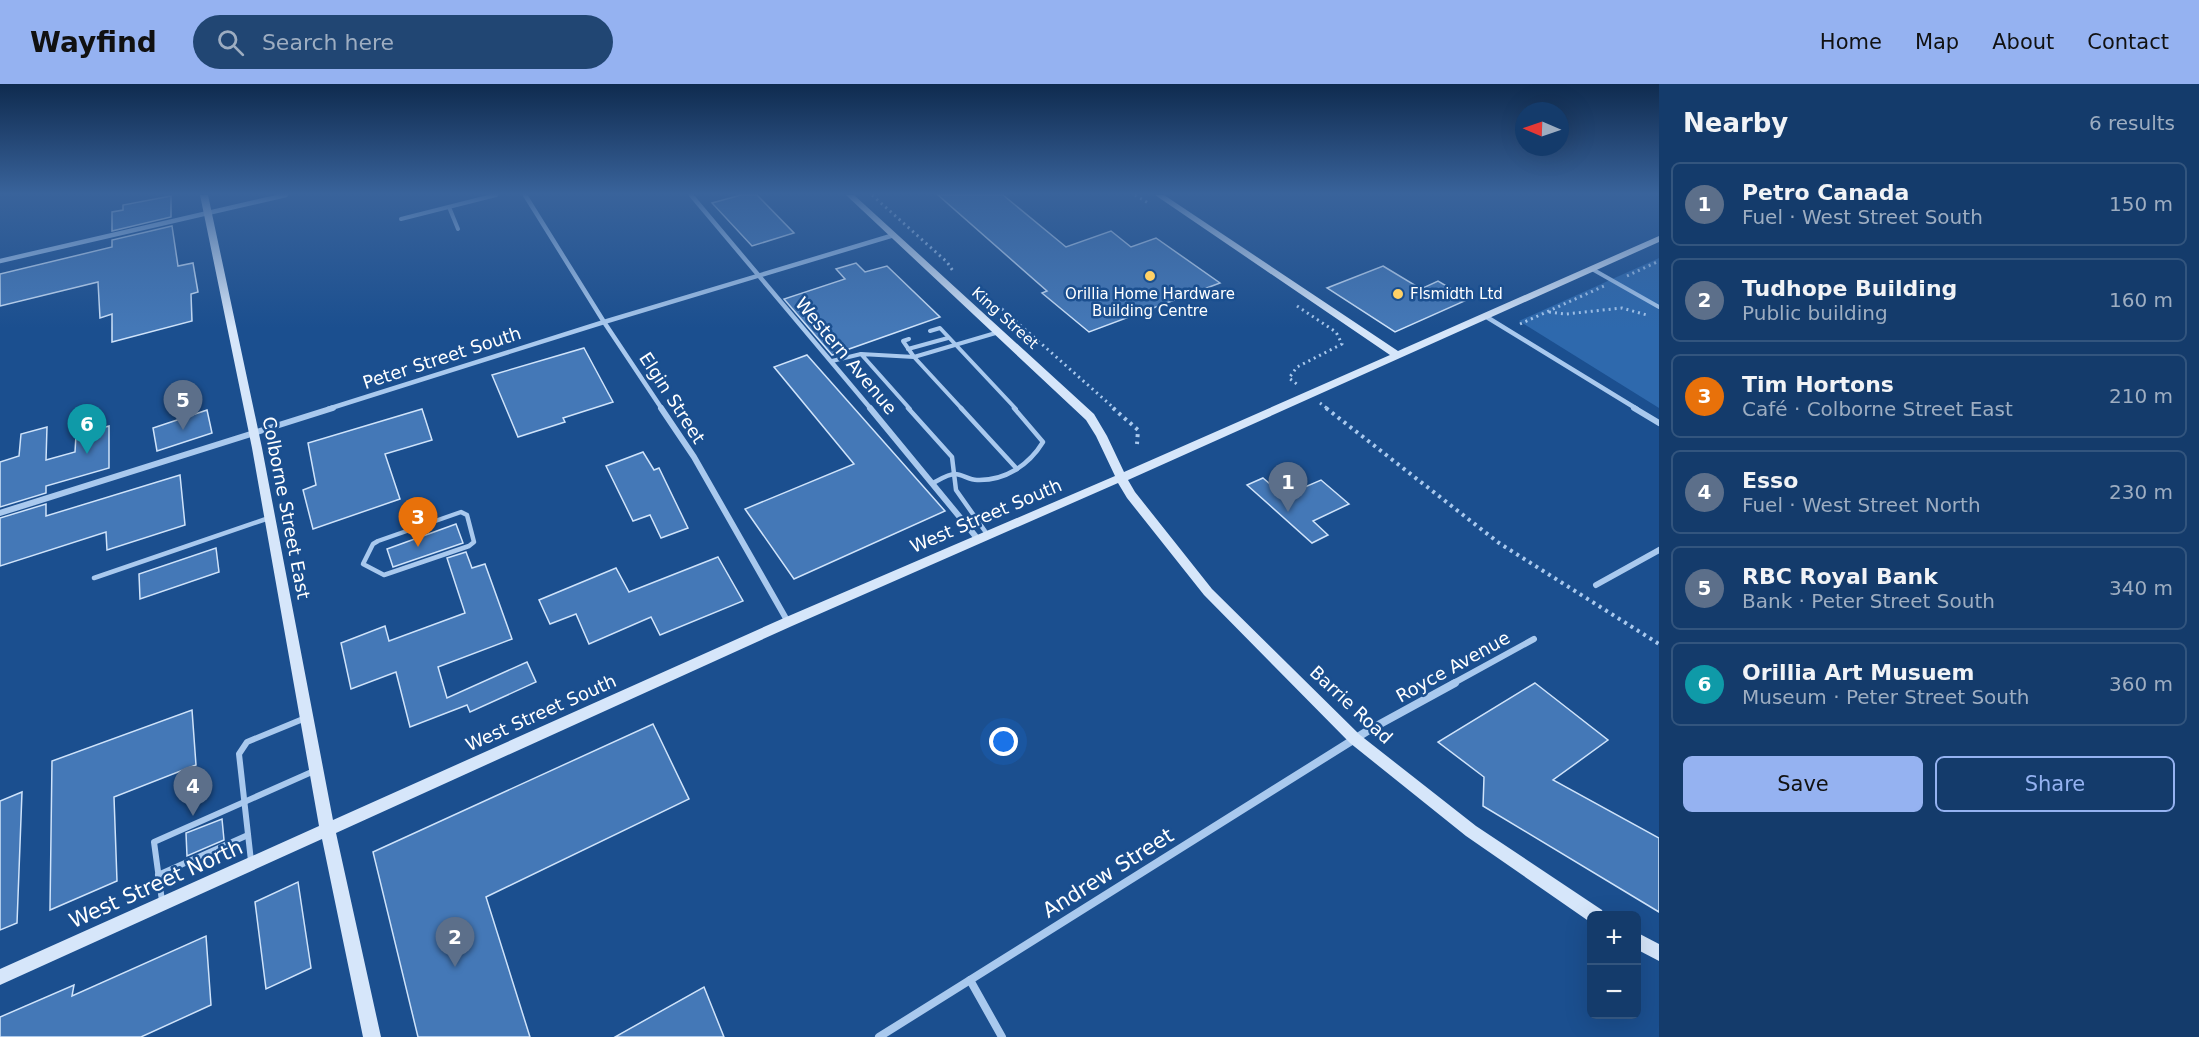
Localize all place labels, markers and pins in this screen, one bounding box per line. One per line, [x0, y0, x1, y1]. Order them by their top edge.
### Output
marker: Orillia Home Hardware Building Centre [1143, 269, 1157, 283]
place label: Orillia Home Hardware Building Centre [1065, 285, 1235, 320]
place label: Flsmidth Ltd [1410, 285, 1503, 303]
marker: Flsmidth Ltd [1391, 287, 1405, 301]
pin: 5 [164, 380, 202, 430]
pin: 6 [68, 404, 106, 454]
pin: 1 [1268, 462, 1308, 512]
pin: 3 [398, 498, 438, 547]
pin: 4 [174, 766, 212, 816]
pin: 2 [436, 918, 474, 967]

